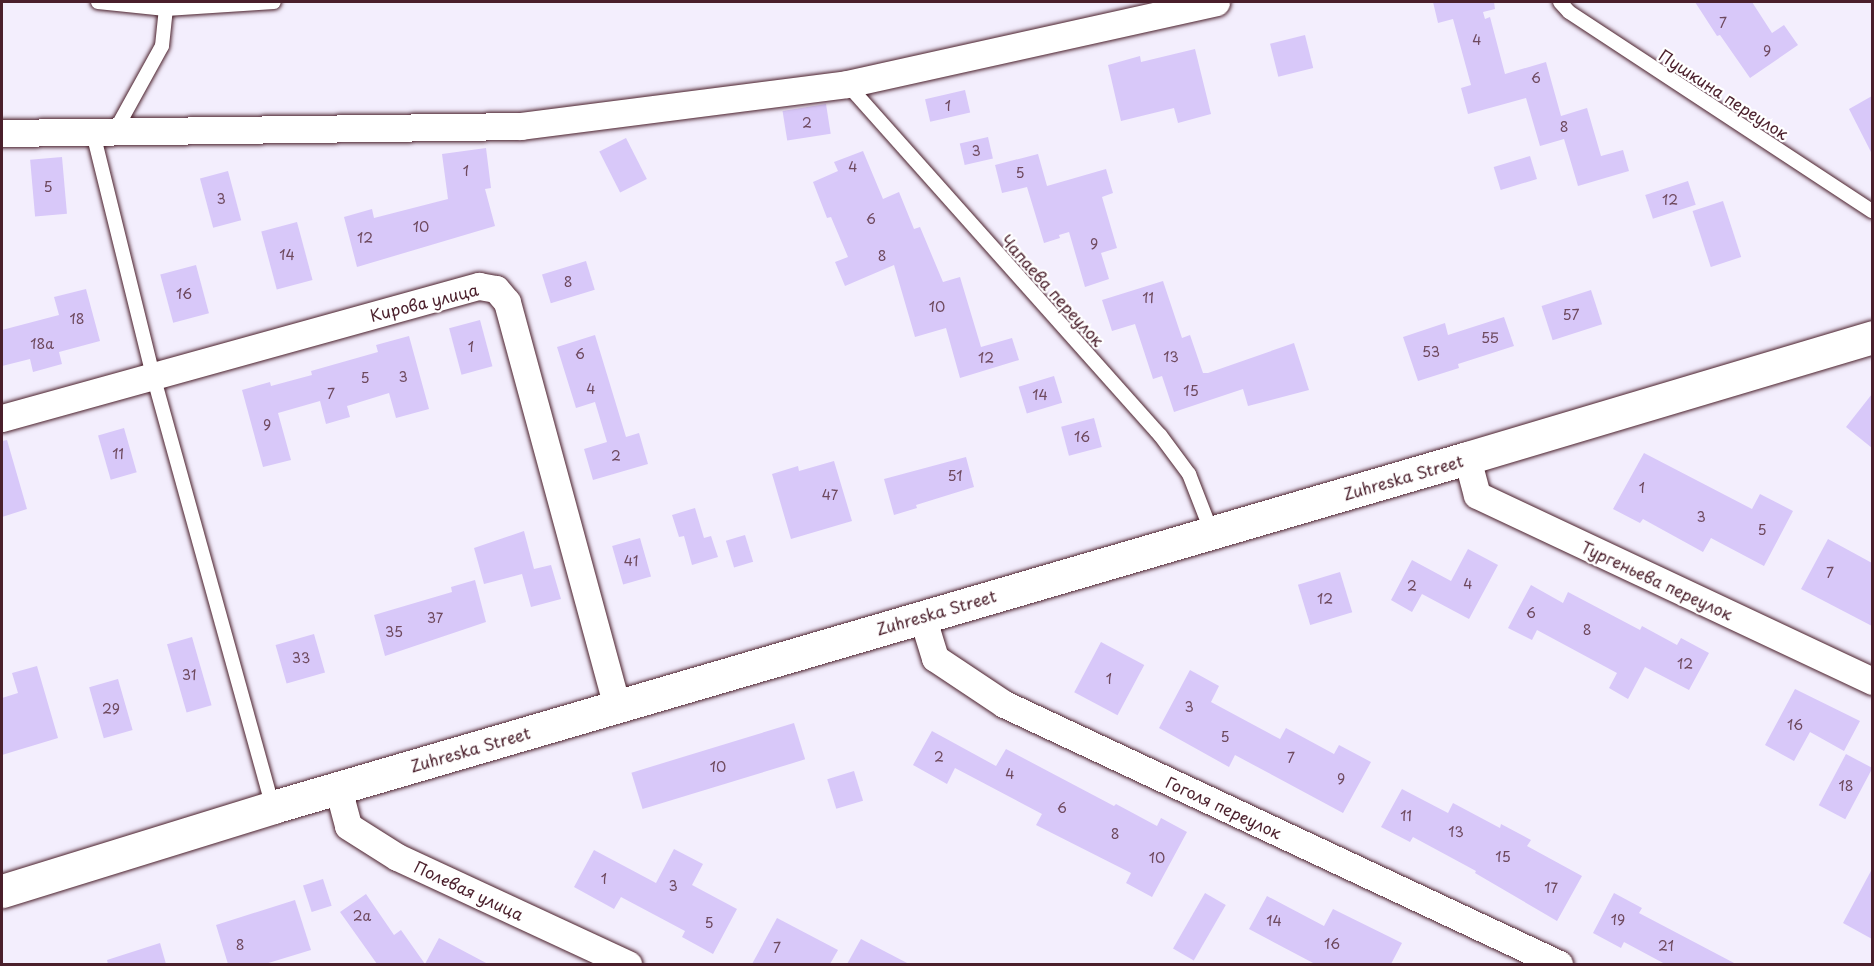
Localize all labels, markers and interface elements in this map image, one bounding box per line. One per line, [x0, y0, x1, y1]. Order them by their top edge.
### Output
house number: 7 [1719, 15, 1727, 31]
house number: 4 [1472, 32, 1482, 48]
house number: 9 [1763, 43, 1771, 59]
street label: Пушкина переулок [1655, 45, 1793, 143]
house number: 6 [1531, 70, 1541, 86]
house number: 1 [945, 98, 951, 114]
house number: 2 [802, 115, 812, 131]
house number: 8 [1560, 119, 1568, 135]
house number: 3 [971, 143, 981, 159]
house number: 4 [848, 159, 858, 175]
house number: 1 [463, 163, 469, 179]
house number: 5 [1015, 165, 1025, 181]
house number: 5 [43, 179, 53, 195]
house number: 3 [216, 191, 226, 207]
house number: 12 [1662, 192, 1678, 208]
house number: 6 [866, 211, 876, 227]
house number: 10 [413, 219, 429, 235]
house number: 12 [357, 230, 373, 246]
street label: Чапаева переулок [997, 230, 1109, 350]
house number: 9 [1090, 236, 1098, 252]
house number: 14 [279, 247, 295, 263]
house number: 8 [878, 248, 886, 264]
house number: 8 [564, 274, 572, 290]
street label: Кирова улица [367, 279, 481, 325]
house number: 16 [176, 286, 192, 302]
house number: 11 [1142, 290, 1154, 306]
house number: 10 [929, 299, 945, 315]
house number: 57 [1563, 307, 1579, 323]
house number: 18 [69, 311, 85, 327]
house number: 55 [1481, 330, 1499, 346]
house number: 18а [30, 336, 54, 352]
house number: 1 [468, 339, 474, 355]
house number: 53 [1422, 344, 1440, 360]
house number: 6 [575, 346, 585, 362]
house number: 13 [1163, 349, 1179, 365]
house number: 12 [978, 350, 994, 366]
house number: 3 [398, 369, 408, 385]
house number: 5 [360, 370, 370, 386]
house number: 4 [586, 381, 596, 397]
house number: 15 [1183, 383, 1199, 399]
house number: 7 [327, 386, 335, 402]
house number: 14 [1032, 387, 1048, 403]
house number: 9 [263, 417, 271, 433]
house number: 16 [1074, 429, 1090, 445]
house number: 11 [112, 446, 124, 462]
house number: 2 [611, 448, 621, 464]
street label: Zuhreska Street [1341, 451, 1465, 503]
house number: 51 [948, 468, 962, 484]
house number: 1 [1639, 480, 1645, 496]
house number: 47 [822, 487, 838, 503]
house number: 3 [1696, 509, 1706, 525]
house number: 5 [1757, 522, 1767, 538]
street label: Тургеньева переулок [1578, 536, 1736, 624]
house number: 41 [624, 553, 638, 569]
house number: 7 [1826, 565, 1834, 581]
house number: 4 [1463, 576, 1473, 592]
house number: 2 [1407, 578, 1417, 594]
street label: Zuhreska Street [874, 586, 998, 638]
house number: 12 [1317, 591, 1333, 607]
house number: 6 [1526, 605, 1536, 621]
house number: 37 [427, 610, 443, 626]
house number: 8 [1583, 622, 1591, 638]
house number: 35 [385, 624, 403, 640]
house number: 33 [292, 650, 310, 666]
house number: 12 [1677, 656, 1693, 672]
house number: 31 [182, 667, 196, 683]
house number: 1 [1106, 671, 1112, 687]
house number: 3 [1184, 699, 1194, 715]
house number: 29 [102, 701, 120, 717]
house number: 16 [1787, 717, 1803, 733]
street label: Zuhreska Street [408, 723, 532, 775]
house number: 5 [1220, 729, 1230, 745]
house number: 2 [934, 749, 944, 765]
house number: 7 [1287, 750, 1295, 766]
house number: 10 [710, 759, 726, 775]
house number: 4 [1005, 766, 1015, 782]
house number: 9 [1337, 771, 1345, 787]
street label: Гоголя переулок [1163, 772, 1285, 842]
house number: 18 [1838, 778, 1854, 794]
house number: 6 [1057, 800, 1067, 816]
house number: 11 [1400, 808, 1412, 824]
house number: 13 [1448, 824, 1464, 840]
house number: 8 [1111, 826, 1119, 842]
house number: 15 [1495, 849, 1511, 865]
house number: 10 [1149, 850, 1165, 866]
street label: Полевая улица [411, 856, 527, 924]
house number: 1 [601, 871, 607, 887]
house number: 3 [668, 878, 678, 894]
house number: 17 [1544, 880, 1558, 896]
house number: 2а [353, 908, 371, 924]
house number: 19 [1611, 912, 1625, 928]
house number: 14 [1266, 913, 1282, 929]
house number: 5 [704, 915, 714, 931]
house number: 16 [1324, 936, 1340, 952]
house number: 8 [236, 937, 244, 953]
house number: 21 [1658, 938, 1674, 954]
house number: 7 [773, 940, 781, 956]

